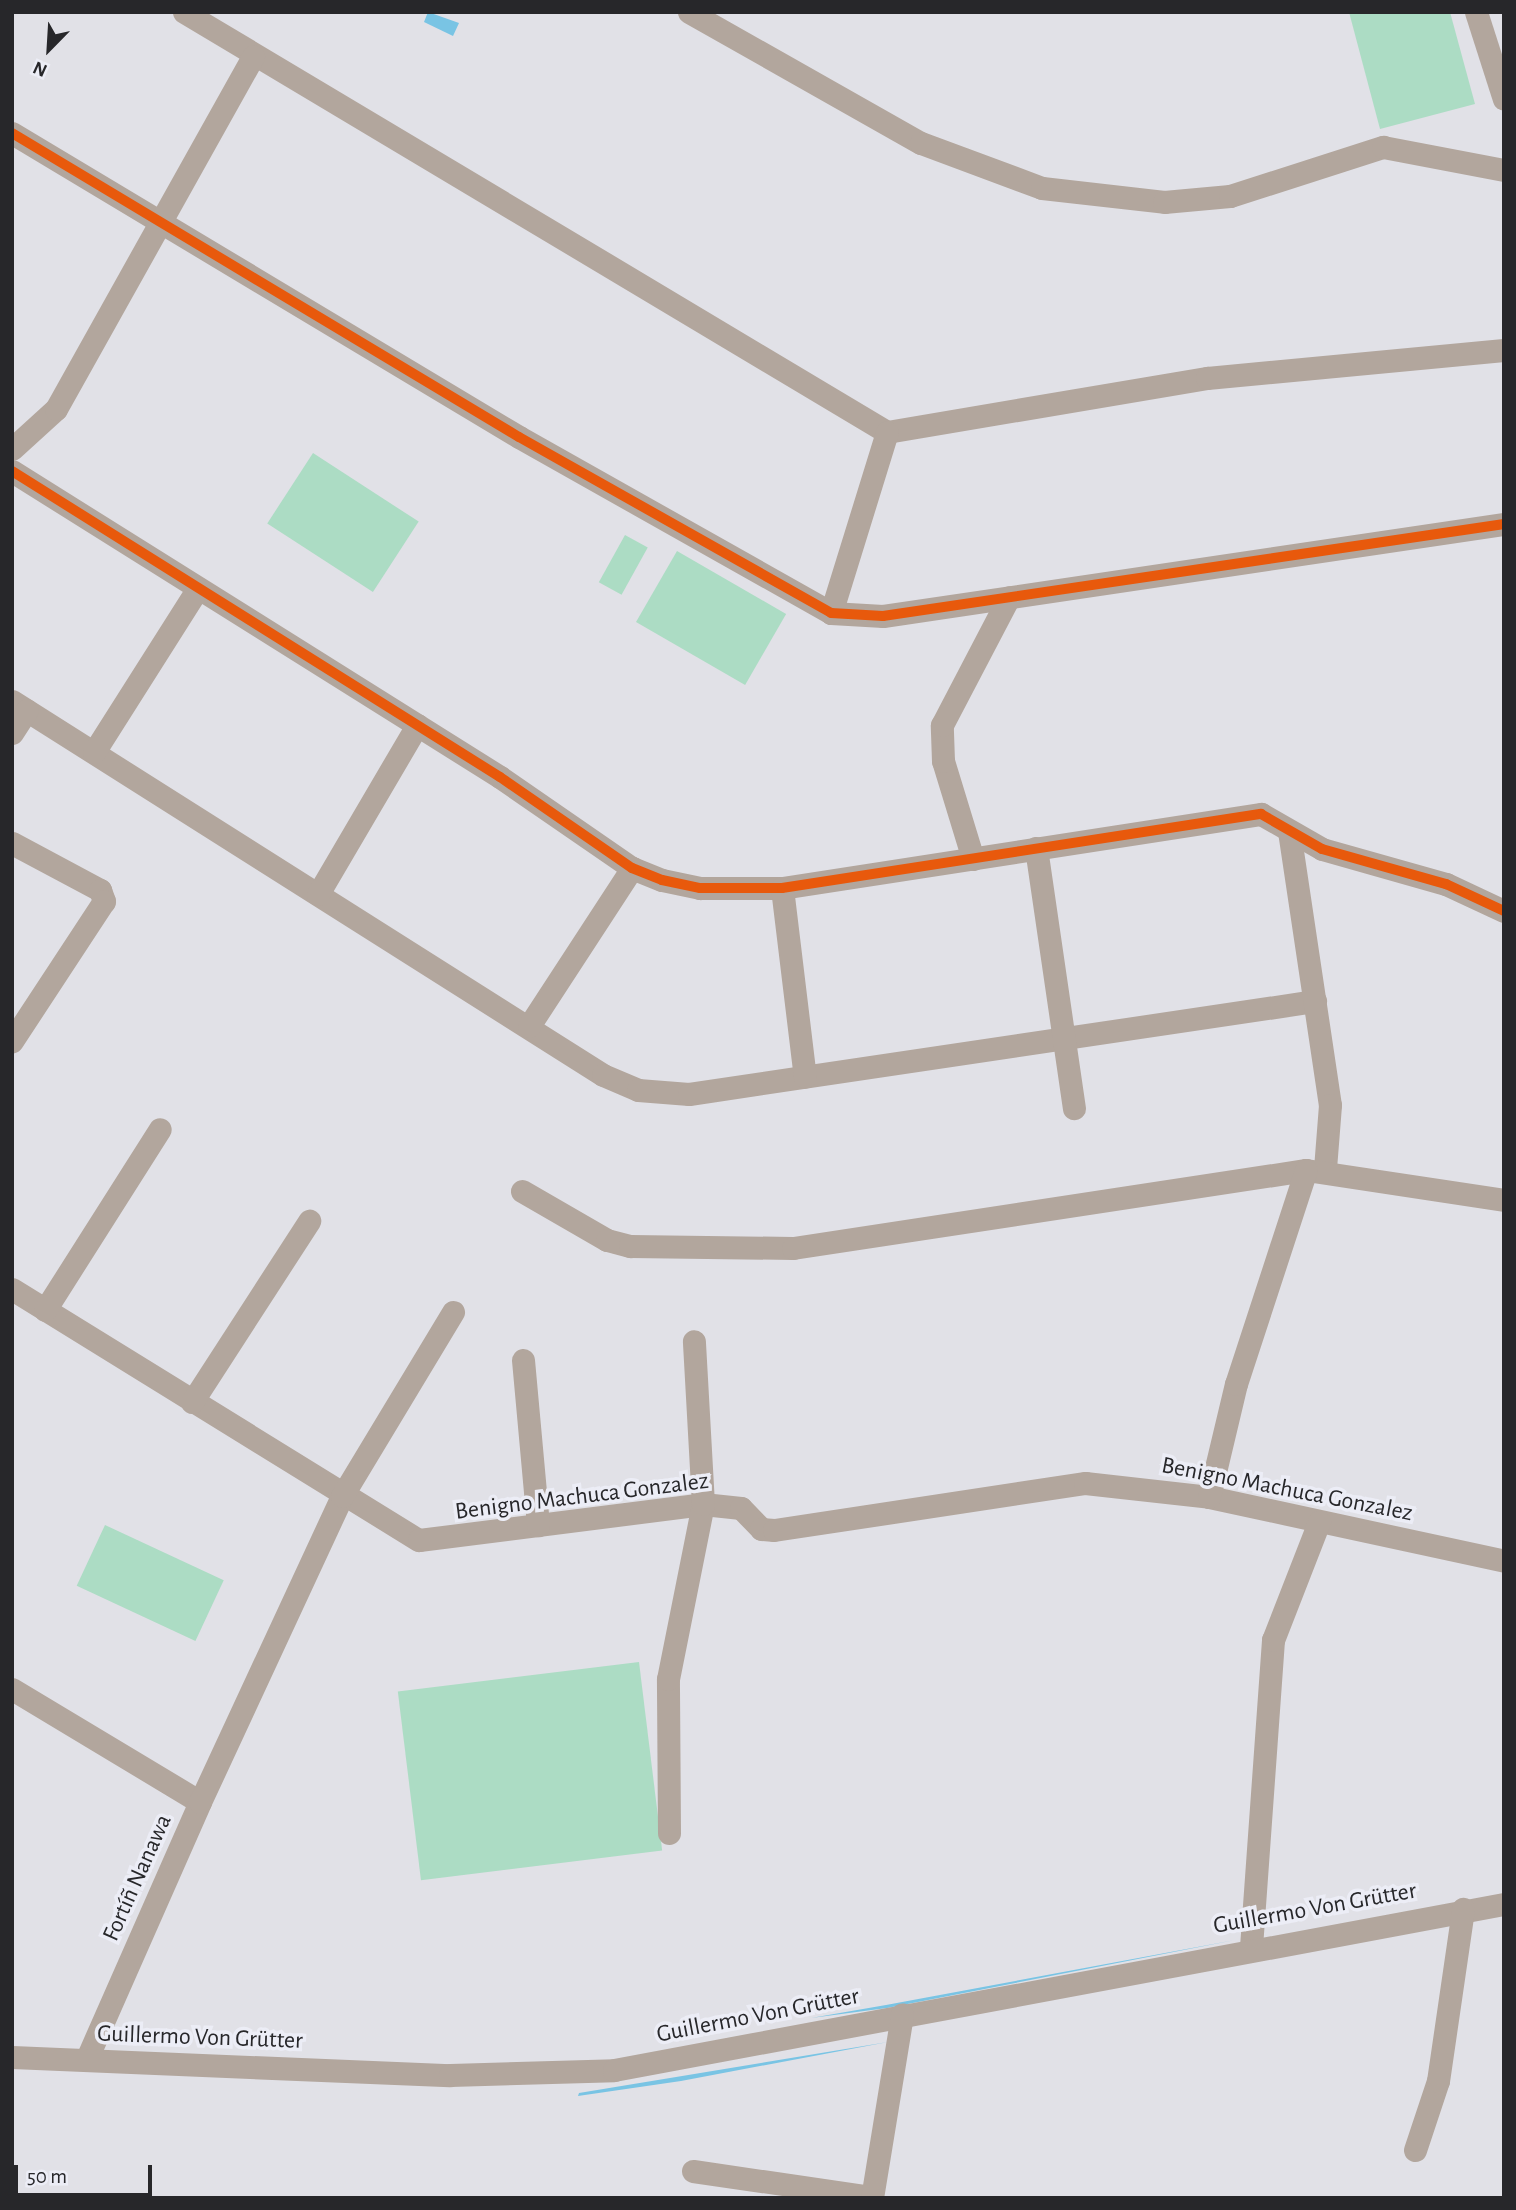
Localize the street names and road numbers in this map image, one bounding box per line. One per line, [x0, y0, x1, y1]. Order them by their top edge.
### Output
street label: Benigno Machuca Gonzalez [1159, 1452, 1415, 1528]
street label: Benigno Machuca Gonzalez [454, 1467, 710, 1527]
street label: Fortíñ Nanawa [97, 1810, 179, 1946]
street label: Guillermo Von Grütter [1211, 1877, 1419, 1941]
street label: Guillermo Von Grütter [654, 1982, 862, 2050]
street label: Guillermo Von Grütter [97, 2020, 303, 2056]

